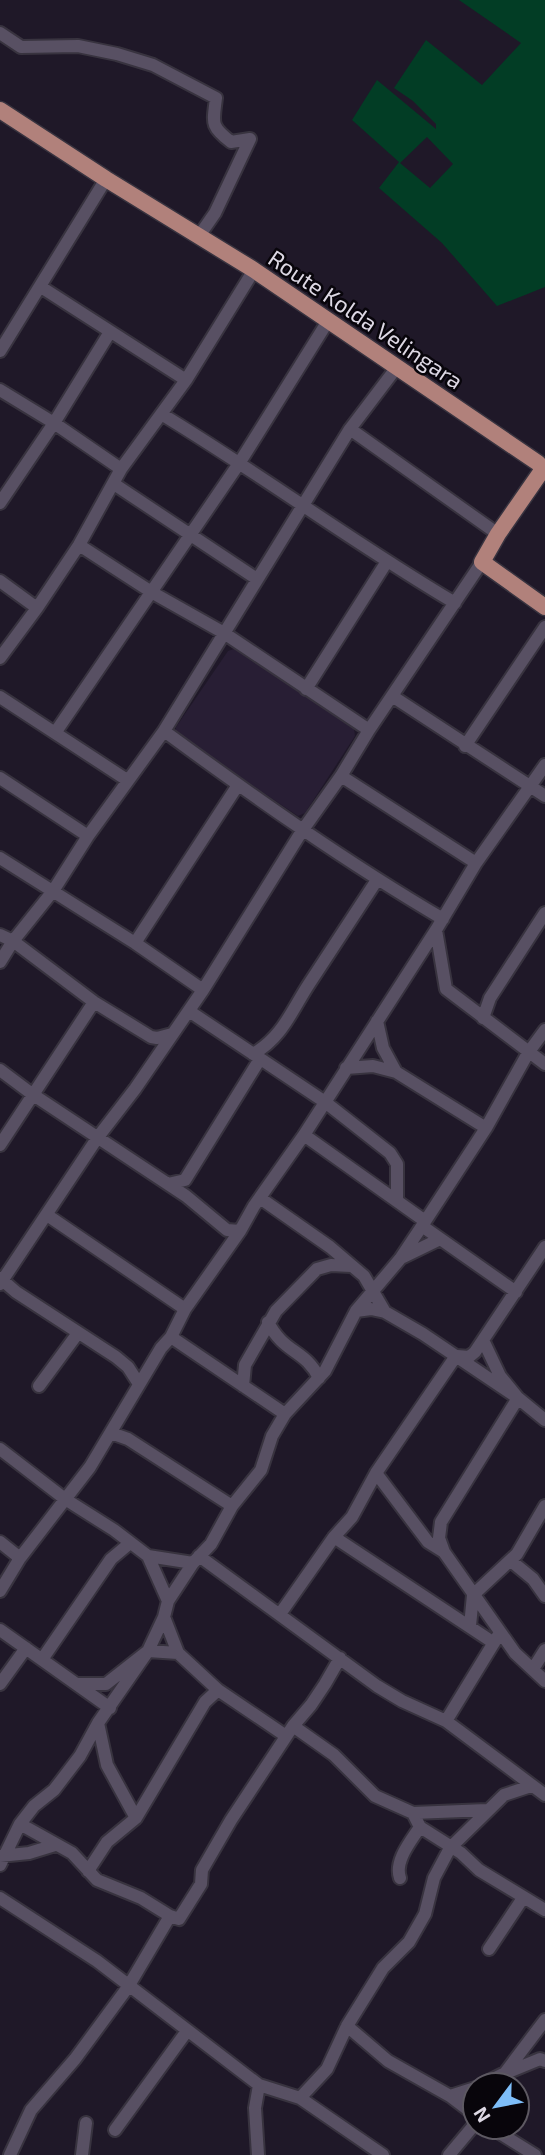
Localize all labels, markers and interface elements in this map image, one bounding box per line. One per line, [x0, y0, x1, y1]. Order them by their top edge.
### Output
street label: Route Kolda Velingara [263, 243, 469, 395]
north arrow [461, 2071, 531, 2141]
text: N [468, 2103, 495, 2127]

